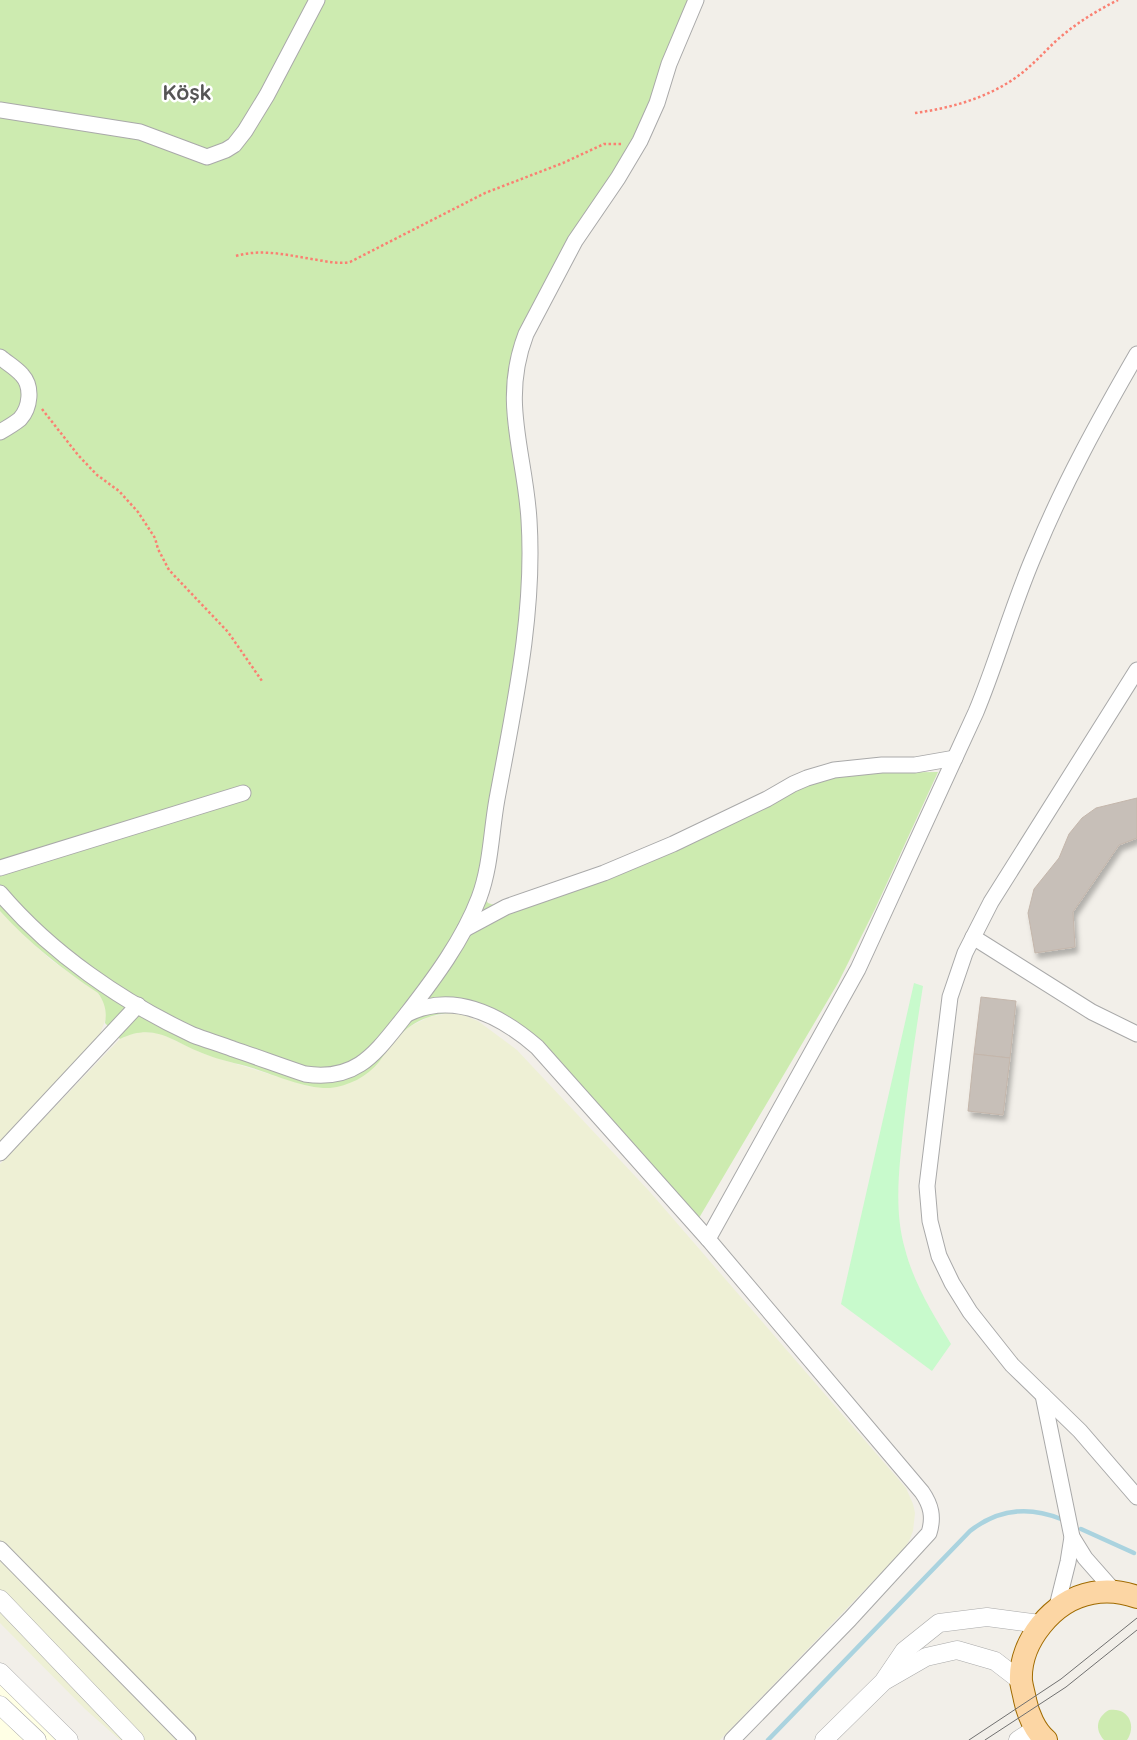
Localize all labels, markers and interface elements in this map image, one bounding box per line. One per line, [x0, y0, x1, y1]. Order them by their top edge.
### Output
district label: Köşk [163, 79, 212, 105]

